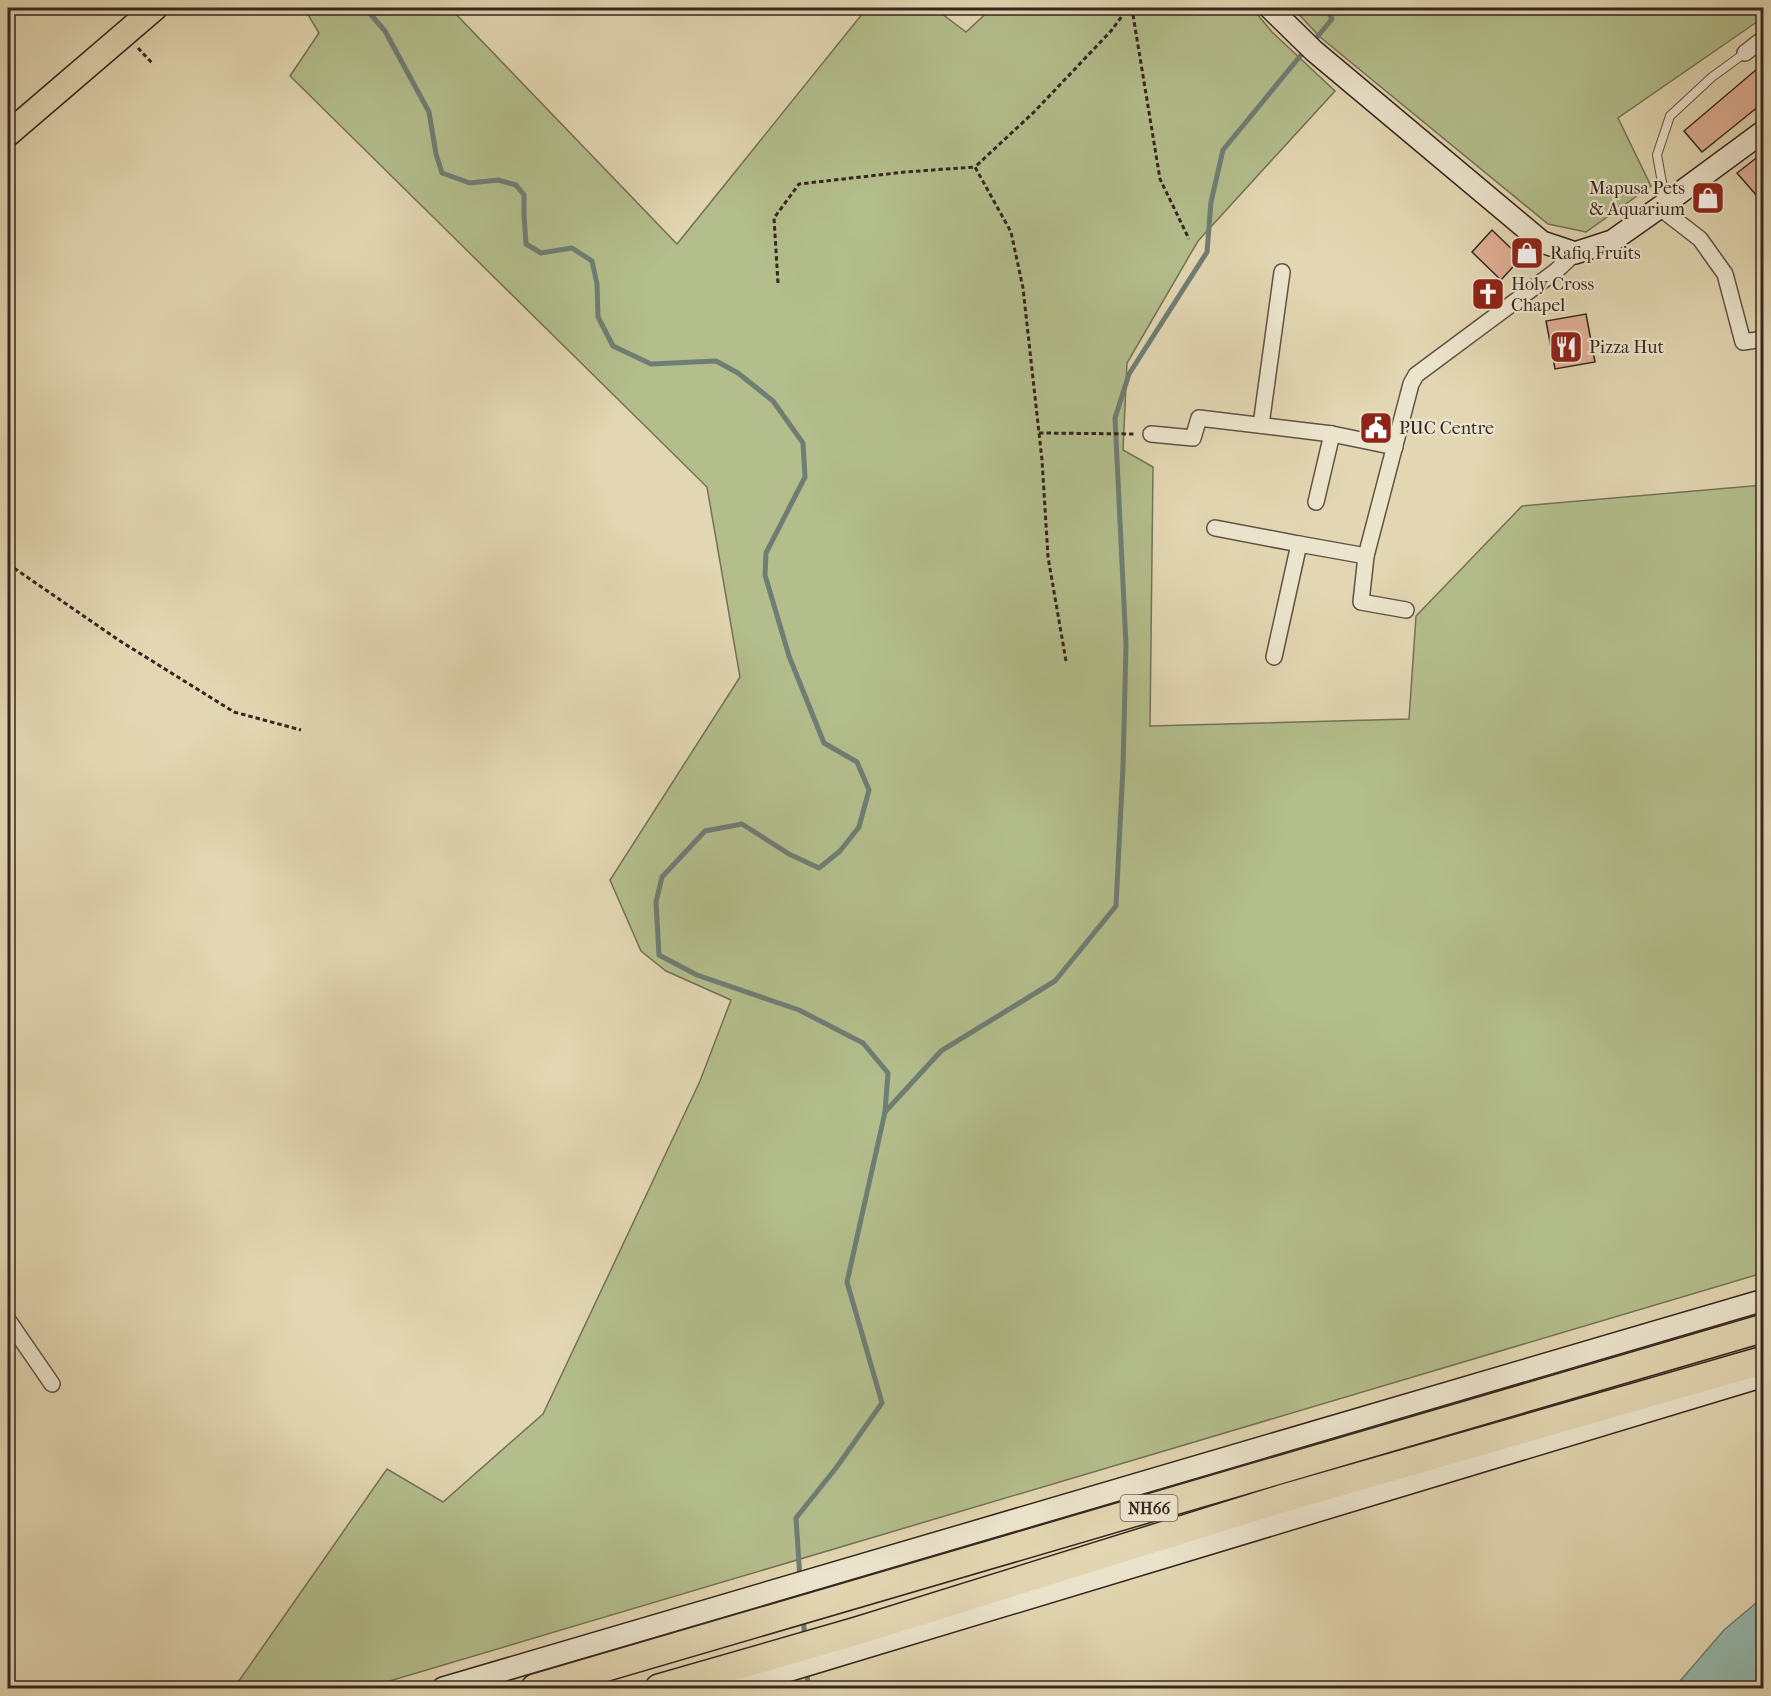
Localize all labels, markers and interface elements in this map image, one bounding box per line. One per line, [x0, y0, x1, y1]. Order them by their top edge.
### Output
place label: Mapusa Pets & Aquarium [1589, 178, 1685, 220]
shop icon: Mapusa Pets & Aquarium [1690, 180, 1726, 216]
shop icon: Rafiq Fruits [1509, 235, 1545, 271]
place label: Rafiq Fruits [1550, 243, 1641, 264]
place label: Holy Cross Chapel [1511, 274, 1594, 316]
church icon: Holy Cross Chapel [1470, 276, 1506, 312]
restaurant icon: Pizza Hut [1548, 329, 1584, 365]
place label: Pizza Hut [1589, 337, 1664, 358]
public building icon: PUC Centre [1358, 410, 1394, 446]
place label: PUC Centre [1399, 418, 1494, 439]
road number: NH66 [1120, 1495, 1178, 1521]

